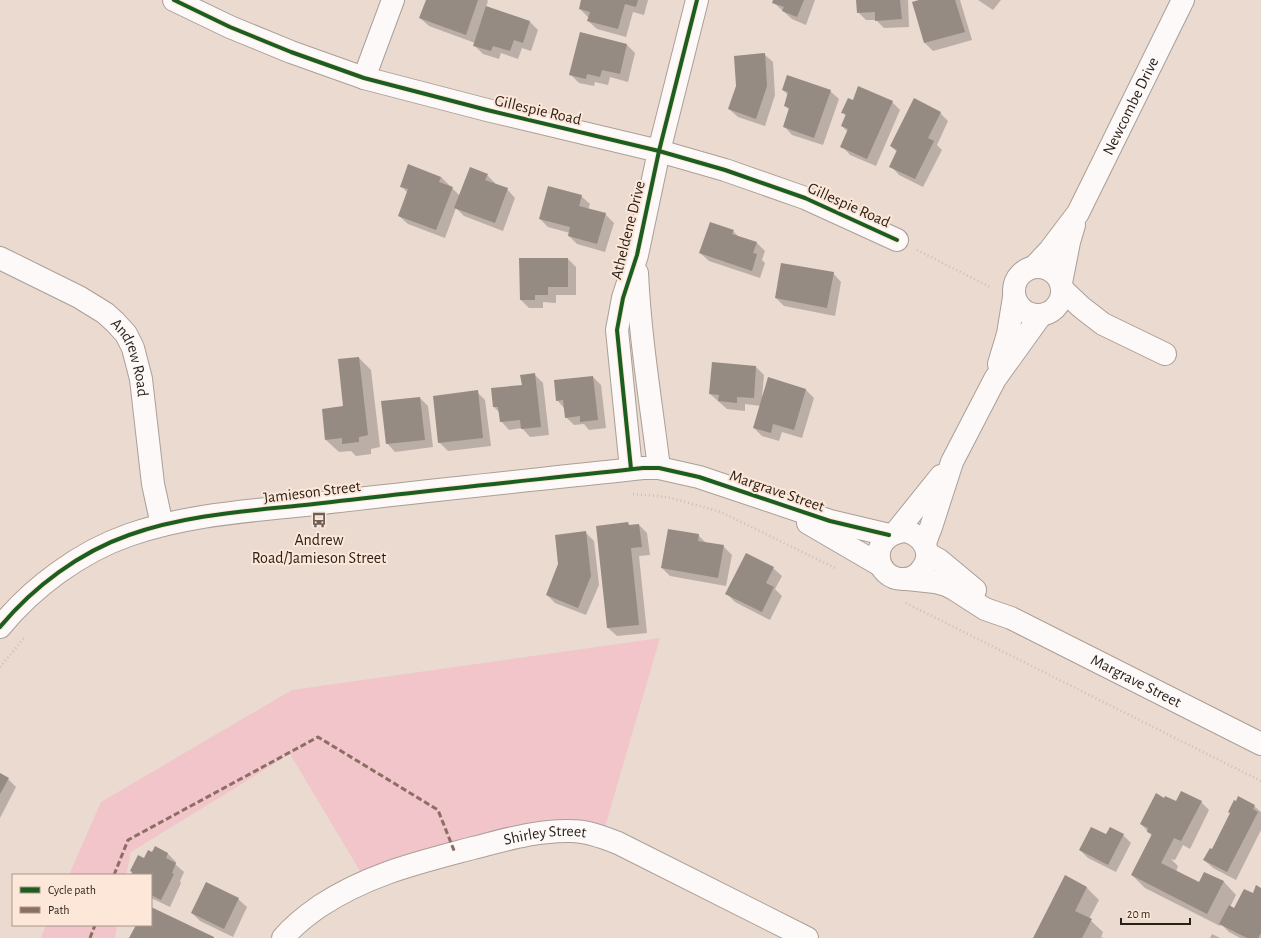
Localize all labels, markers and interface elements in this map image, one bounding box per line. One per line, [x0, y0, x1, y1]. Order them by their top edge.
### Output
street label: Newcombe Drive [1100, 55, 1162, 157]
street label: Gillespie Road [493, 92, 583, 128]
street label: Atheldene Drive [608, 179, 648, 281]
street label: Gillespie Road [805, 180, 893, 230]
street label: Andrew Road [108, 315, 151, 398]
street label: Margrave Street [728, 467, 826, 515]
street label: Jamieson Street [262, 478, 362, 506]
bus stop icon: Andrew Road/Jamieson Street [310, 511, 328, 529]
place label: Andrew Road/Jamieson Street [252, 532, 386, 566]
street label: Margrave Street [1088, 652, 1184, 711]
street label: Shirley Street [502, 823, 588, 848]
legend [12, 874, 152, 926]
text: Cycle path [48, 884, 96, 897]
scale bar [1121, 900, 1190, 926]
text: Path [48, 904, 70, 916]
text: 20 m [1127, 908, 1150, 920]

